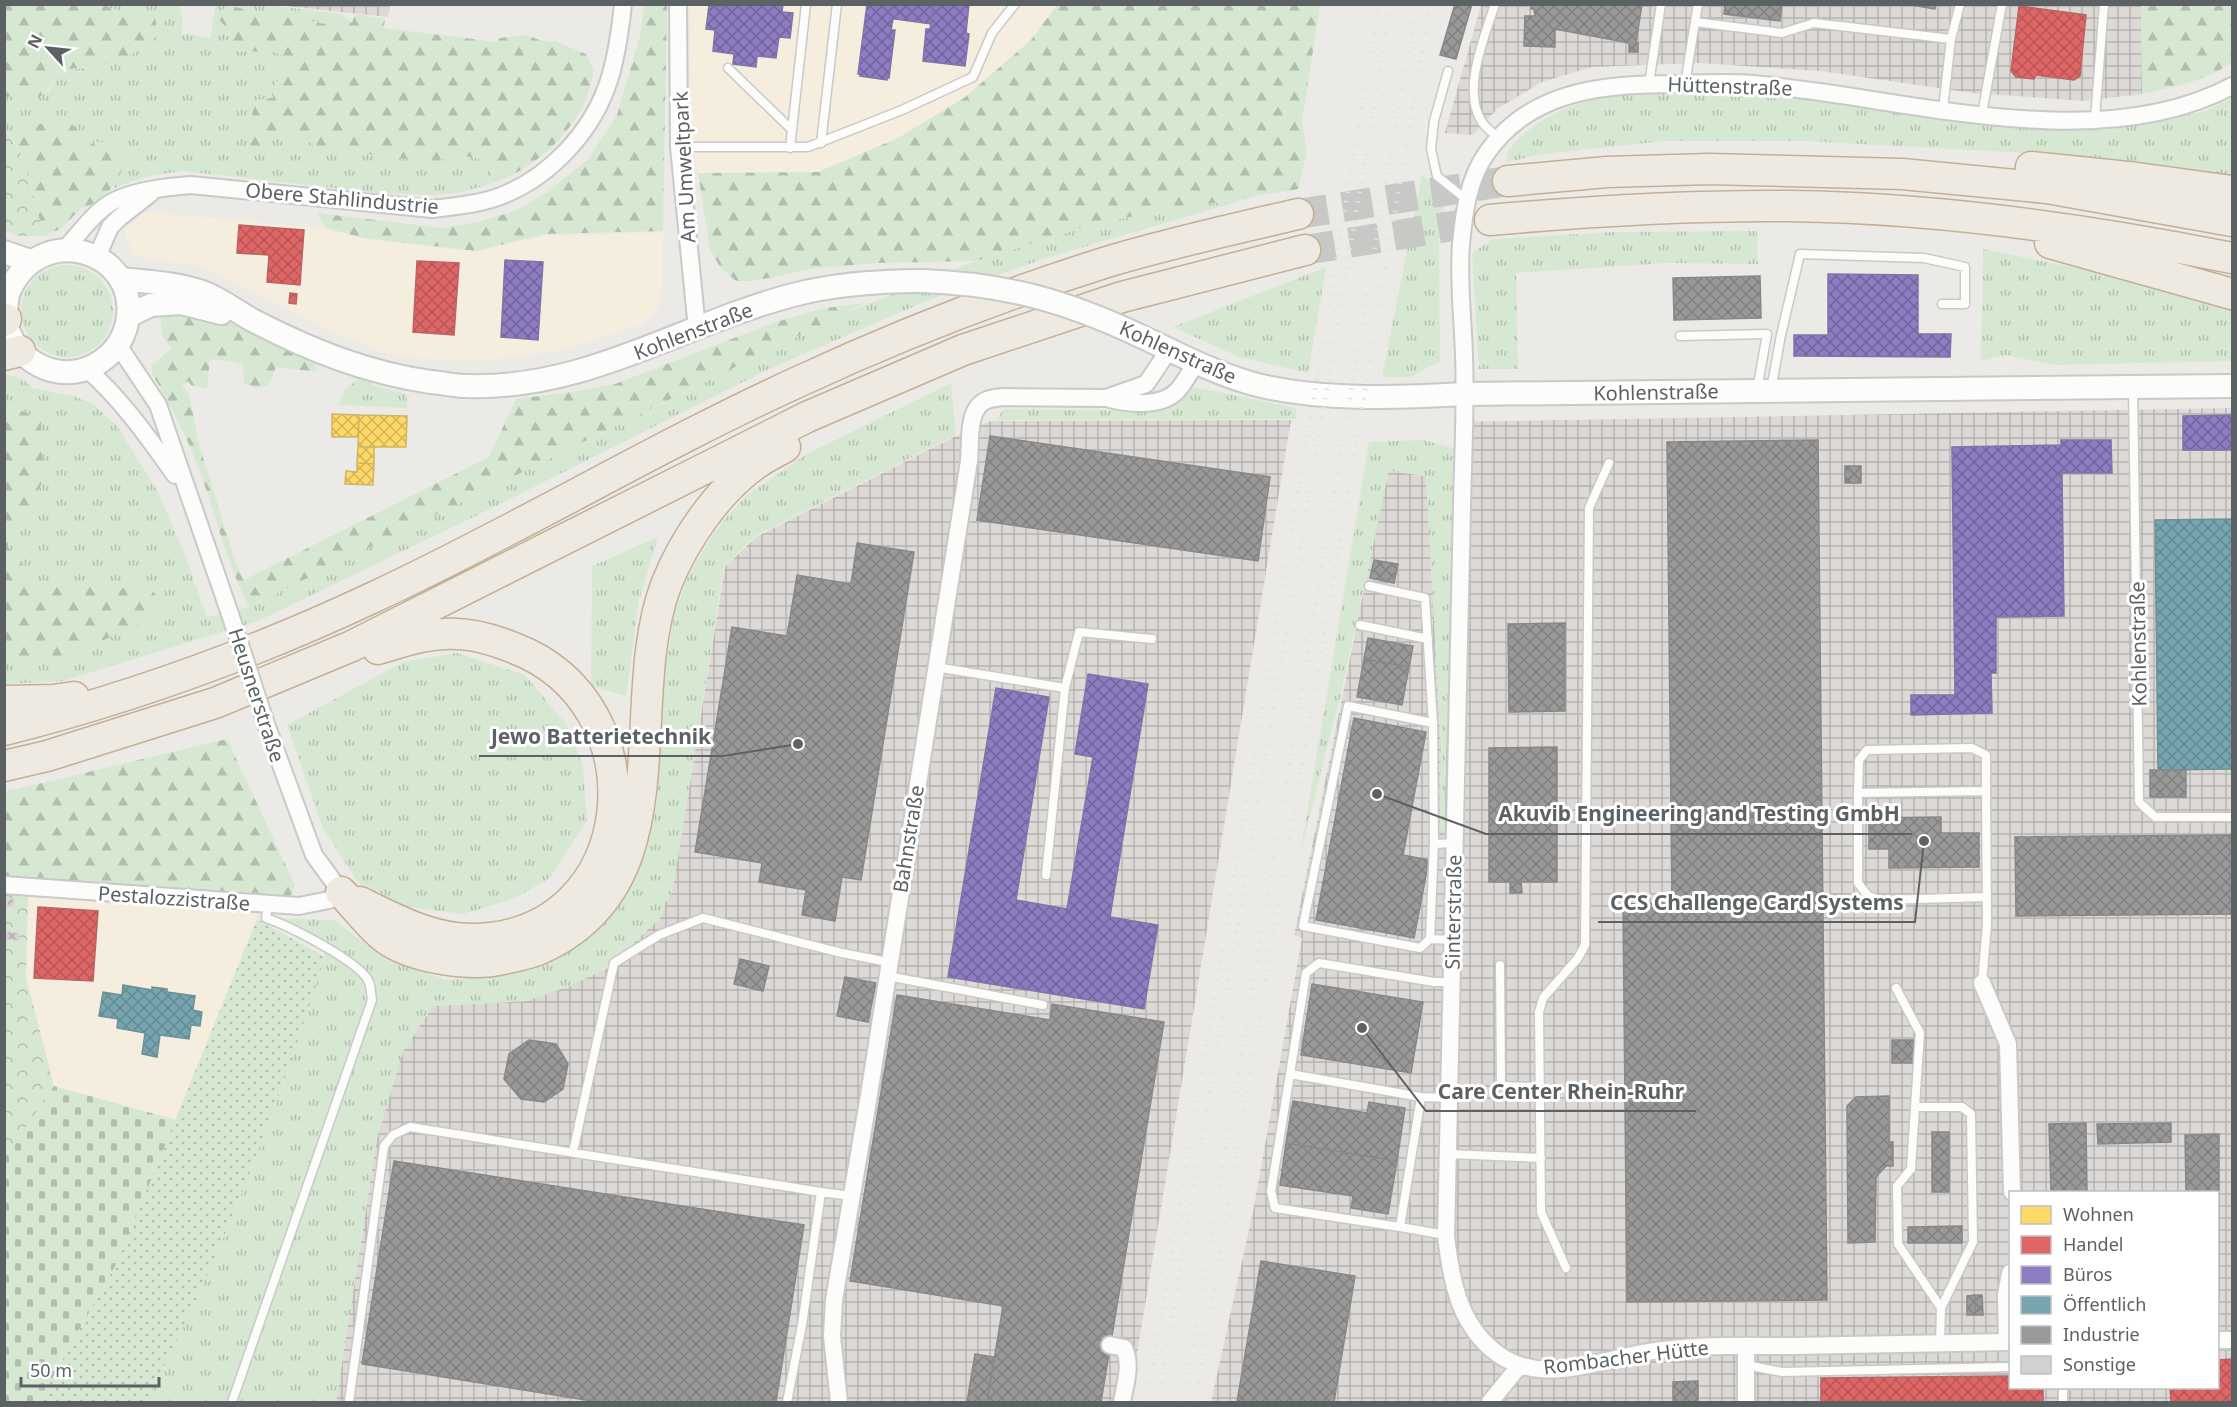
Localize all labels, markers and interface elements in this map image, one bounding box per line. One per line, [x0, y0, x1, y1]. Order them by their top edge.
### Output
north arrow [18, 18, 78, 78]
text: N [22, 30, 47, 52]
street label: Hüttenstraße [1667, 70, 1793, 102]
street label: Am Umweltpark [667, 90, 701, 244]
street label: Obere Stahlindustrie [244, 176, 440, 220]
street label: Kohlenstraße [630, 296, 756, 366]
street label: Kohlenstraße [1115, 314, 1241, 390]
street label: Kohlenstraße [1593, 377, 1719, 407]
street label: Kohlenstraße [2123, 581, 2153, 707]
street label: Heusnerstraße [223, 624, 291, 766]
callout: Jewo Batterietechnik [479, 717, 723, 756]
text: Jewo Batterietechnik [489, 722, 712, 750]
street label: Bahnstraße [886, 783, 930, 895]
callout: Akuvib Engineering and Testing GmbH [1486, 795, 1912, 834]
text: Akuvib Engineering and Testing GmbH [1498, 799, 1900, 827]
street label: Sinterstraße [1438, 854, 1468, 970]
street label: Pestalozzistraße [97, 879, 251, 917]
callout: CCS Challenge Card Systems [1598, 883, 1915, 922]
text: CCS Challenge Card Systems [1610, 888, 1904, 916]
callout: Care Center Rhein-Ruhr [1426, 1072, 1696, 1111]
text: Care Center Rhein-Ruhr [1438, 1077, 1685, 1105]
legend [2009, 1191, 2219, 1389]
text: Wohnen [2063, 1202, 2134, 1226]
text: Handel [2063, 1232, 2123, 1256]
text: Büros [2063, 1262, 2112, 1286]
text: Öffentlich [2063, 1292, 2146, 1316]
text: Industrie [2063, 1322, 2140, 1346]
street label: Rombacher Hütte [1542, 1333, 1710, 1381]
scale bar [21, 1350, 159, 1388]
text: Sonstige [2063, 1352, 2136, 1376]
text: 50 m [30, 1358, 72, 1382]

